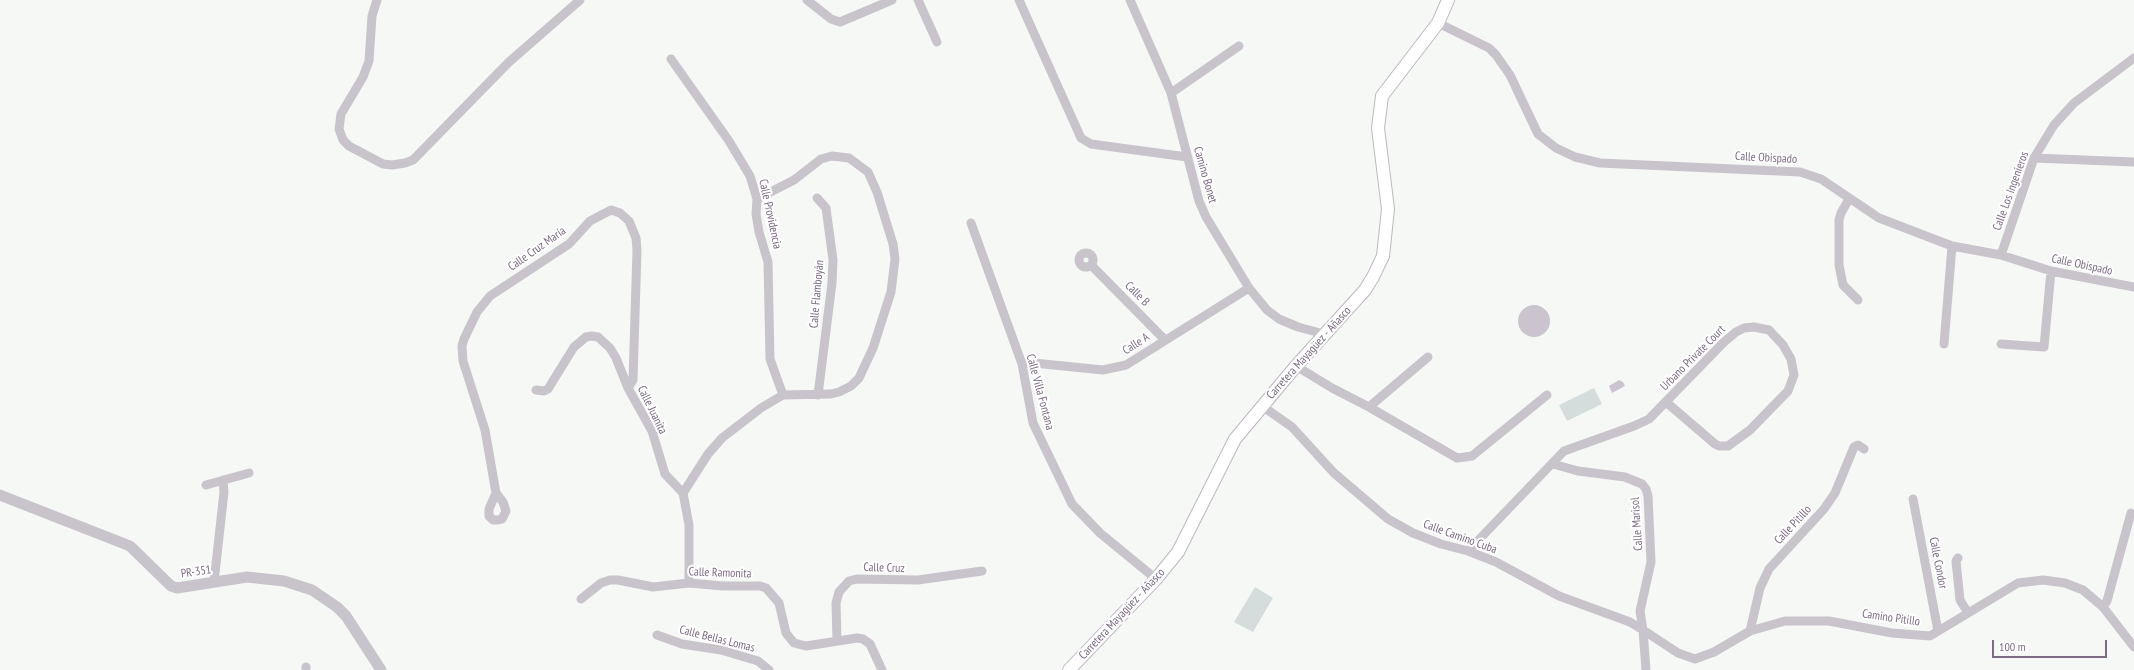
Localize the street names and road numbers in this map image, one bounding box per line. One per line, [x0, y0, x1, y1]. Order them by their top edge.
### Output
street label: Camino Bonet [1190, 145, 1220, 205]
street label: Calle Obispado [1735, 149, 1797, 167]
street label: Calle Los Ingenieros [1990, 150, 2032, 232]
street label: Calle Providencia [756, 178, 784, 250]
street label: Calle Cruz María [505, 224, 569, 274]
street label: Calle Obispado [2050, 252, 2114, 278]
street label: Calle Flamboyán [807, 259, 827, 329]
street label: Calle B [1122, 279, 1152, 309]
street label: Carretera Mayagüez - Añasco [1264, 304, 1354, 402]
street label: Urbano Private Court [1657, 322, 1729, 394]
street label: Calle A [1120, 330, 1152, 358]
street label: Calle Villa Fontana [1023, 353, 1057, 431]
street label: Calle Juanita [634, 383, 670, 437]
street label: Calle Marisol [1628, 497, 1646, 551]
street label: Calle Pitillo [1771, 503, 1815, 547]
street label: Calle Camino Cuba [1421, 517, 1499, 557]
street label: Calle Condor [1926, 536, 1950, 590]
street label: Calle Cruz [863, 560, 905, 576]
street label: PR-351 [180, 563, 212, 581]
street label: Calle Ramonita [688, 565, 752, 581]
street label: Carretera Mayagüez - Añasco [1076, 565, 1168, 663]
street label: Camino Pitillo [1861, 607, 1921, 629]
street label: Calle Bellas Lomas [678, 623, 756, 655]

